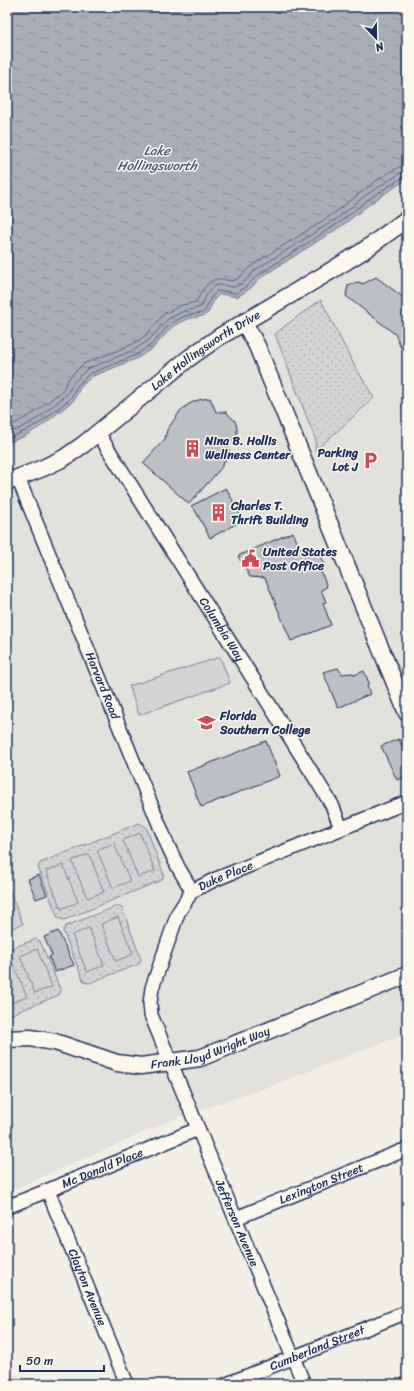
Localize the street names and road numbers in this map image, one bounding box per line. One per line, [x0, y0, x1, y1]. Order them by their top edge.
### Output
street label: Lake Hollingsworth Drive [146, 304, 265, 396]
street label: Columbia Way [193, 592, 251, 667]
street label: Harvard Road [79, 648, 126, 723]
street label: Duke Place [194, 854, 256, 897]
street label: Frank Lloyd Wright Way [149, 1020, 274, 1076]
street label: Mc Donald Place [58, 1142, 147, 1195]
street label: Lexington Street [276, 1157, 367, 1211]
street label: Jefferson Avenue [208, 1175, 265, 1270]
street label: Clayton Avenue [62, 1245, 113, 1329]
street label: Cumberland Street [266, 1319, 369, 1377]

